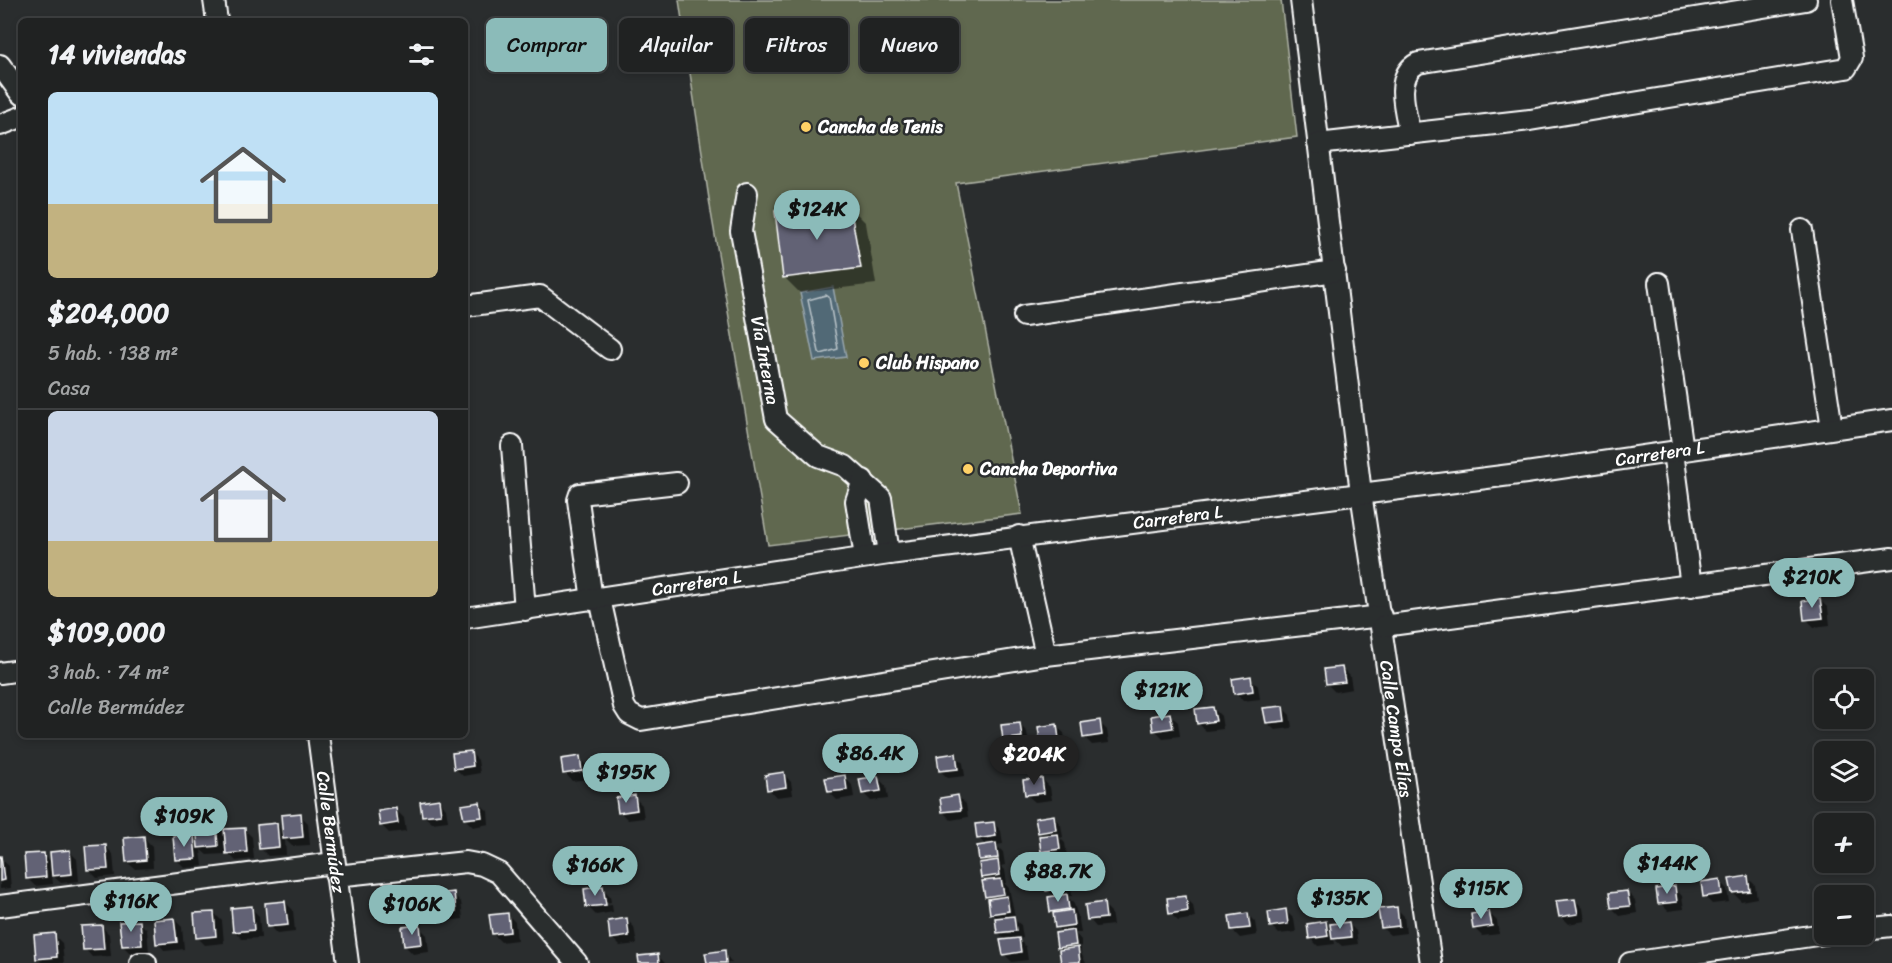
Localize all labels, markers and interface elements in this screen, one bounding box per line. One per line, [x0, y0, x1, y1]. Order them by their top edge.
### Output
chip: Comprar [486, 18, 607, 72]
chip: Alquilar [619, 18, 733, 72]
chip: Filtros [745, 18, 848, 72]
chip: Nuevo [860, 18, 959, 72]
text: 14 viviendas [48, 31, 186, 77]
icon: filters [405, 38, 438, 71]
place label: Cancha de Tenis [817, 111, 943, 143]
marker: Cancha de Tenis [799, 120, 813, 134]
icon: home [189, 131, 297, 239]
pin: $124K [775, 190, 859, 241]
text: $124K [788, 192, 846, 227]
text: $204,000 [48, 290, 169, 336]
street label: Vía Interna [741, 313, 789, 407]
text: 5 hab. · 138 m² [48, 336, 178, 371]
place label: Club Hispano [875, 347, 980, 379]
marker: Club Hispano [857, 356, 871, 370]
text: Casa [48, 371, 90, 406]
street label: Carretera L [1613, 431, 1707, 476]
icon: home [189, 450, 297, 558]
place label: Cancha Deportiva [979, 453, 1118, 485]
marker: Cancha Deportiva [961, 462, 975, 476]
street label: Carretera L [1131, 496, 1225, 539]
pin: $210K [1770, 558, 1854, 609]
street label: Carretera L [650, 560, 744, 606]
text: $210K [1783, 560, 1841, 595]
text: $109,000 [48, 609, 165, 655]
text: 3 hab. · 74 m² [48, 655, 170, 690]
street label: Calle Campo Elías [1370, 658, 1422, 800]
map controls [1814, 669, 1874, 945]
button: locate [1814, 669, 1874, 729]
pin: $121K [1120, 671, 1204, 722]
text: $121K [1135, 673, 1189, 708]
text: Calle Bermúdez [48, 690, 184, 725]
pin: $86.4K [821, 734, 919, 785]
pin: $204K [992, 735, 1076, 786]
text: $86.4K [836, 736, 904, 771]
text: $204K [1003, 737, 1065, 772]
button: layers [1814, 741, 1874, 801]
pin: $195K [584, 753, 668, 804]
text: $195K [597, 755, 655, 790]
street label: Calle Bermúdez [307, 769, 355, 896]
pin: $109K [142, 797, 226, 848]
text: $109K [154, 799, 214, 834]
button: + [1814, 813, 1874, 873]
pin: $144K [1625, 844, 1709, 895]
pin: $166K [553, 846, 637, 897]
text: $144K [1637, 846, 1697, 881]
text: $166K [567, 848, 623, 883]
pin: $88.7K [1009, 852, 1107, 903]
text: $88.7K [1024, 854, 1092, 889]
pin: $115K [1439, 869, 1523, 920]
text: $115K [1454, 871, 1509, 906]
pin: $135K [1298, 879, 1382, 930]
text: $135K [1311, 881, 1369, 916]
pin: $116K [89, 882, 173, 933]
text: $116K [104, 884, 158, 919]
pin: $106K [370, 885, 454, 936]
button: − [1814, 885, 1874, 945]
text: $106K [383, 887, 441, 922]

